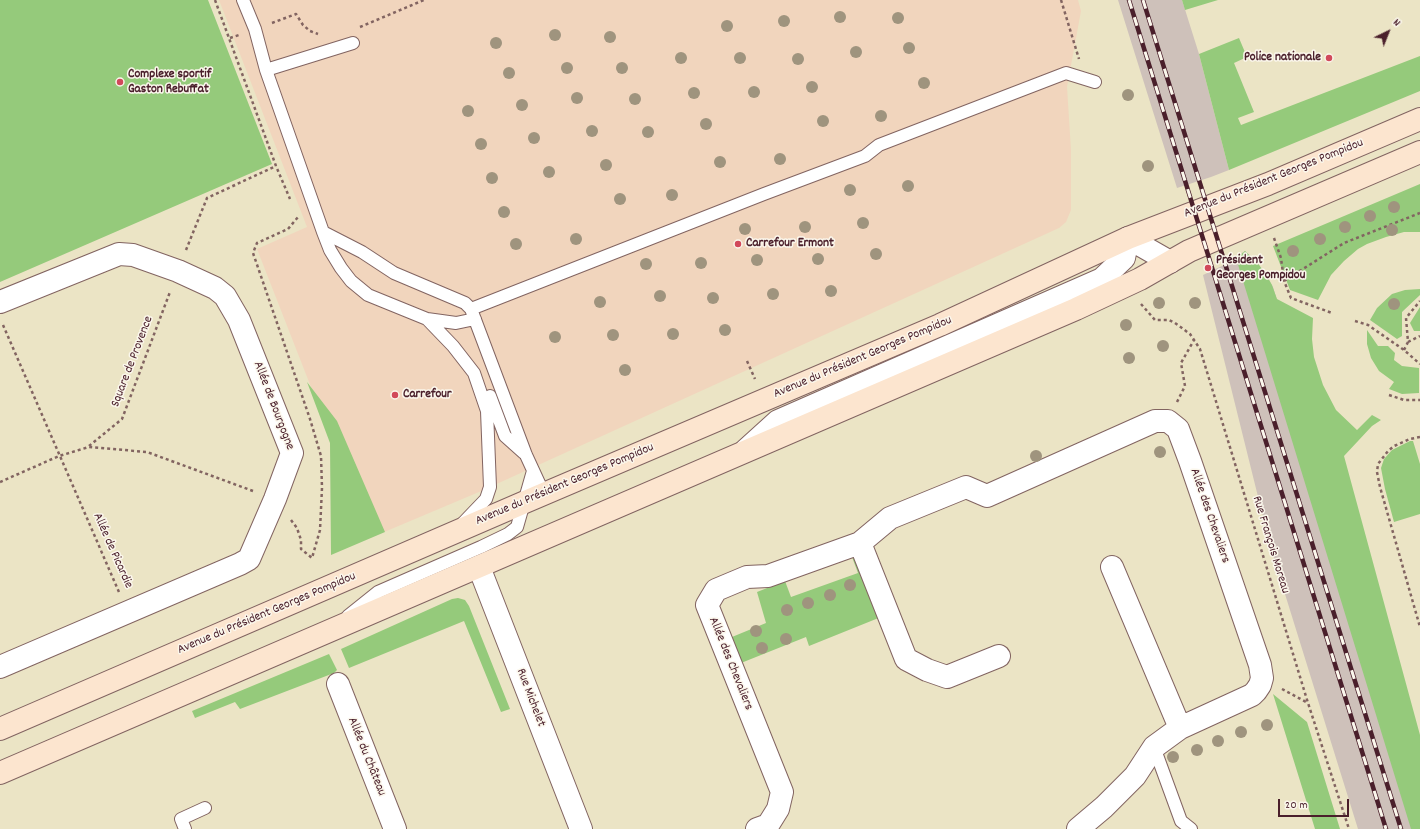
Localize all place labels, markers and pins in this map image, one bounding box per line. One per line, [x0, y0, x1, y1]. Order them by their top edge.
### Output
place label: Police nationale [1244, 50, 1321, 66]
marker: Police nationale [1324, 53, 1334, 63]
place label: Complexe sportif Gaston Rebuffat [128, 67, 211, 98]
marker: Complexe sportif Gaston Rebuffat [115, 77, 125, 87]
place label: Carrefour Ermont [746, 236, 834, 252]
marker: Carrefour Ermont [733, 239, 743, 249]
place label: Président Georges Pompidou [1216, 253, 1305, 284]
marker: Président Georges Pompidou [1203, 263, 1213, 273]
place label: Carrefour [403, 387, 452, 403]
marker: Carrefour [390, 390, 400, 400]

